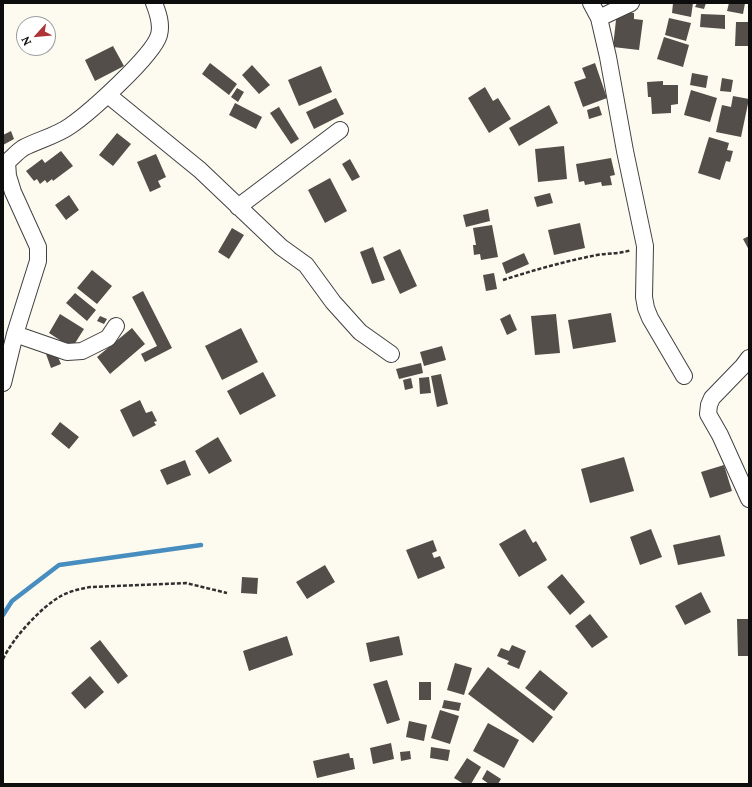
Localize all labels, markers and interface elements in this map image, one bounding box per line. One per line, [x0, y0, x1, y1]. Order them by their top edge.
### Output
north arrow [16, 16, 56, 56]
text: N [18, 34, 34, 48]

